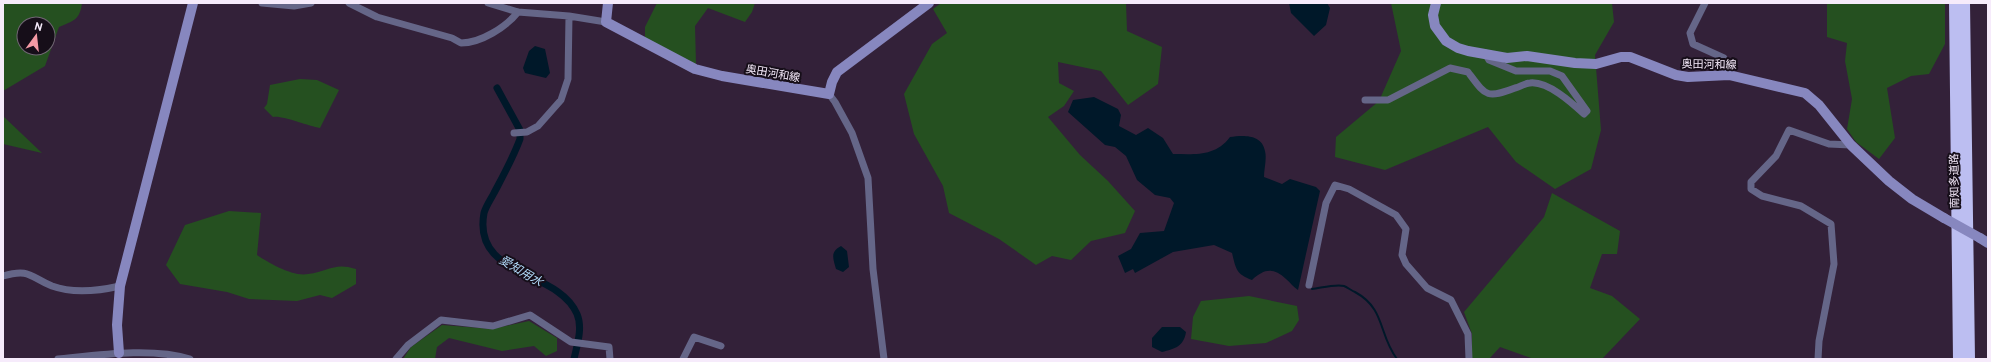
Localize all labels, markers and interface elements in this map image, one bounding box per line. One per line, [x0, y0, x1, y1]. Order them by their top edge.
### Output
north arrow [16, 16, 56, 56]
text: N [33, 20, 44, 35]
street label: 奥田河和線 [1681, 58, 1737, 72]
street label: 奥田河和線 [745, 62, 801, 86]
street label: 南知多道路 [1948, 153, 1962, 209]
water label: 愛知用水 [496, 253, 547, 292]

